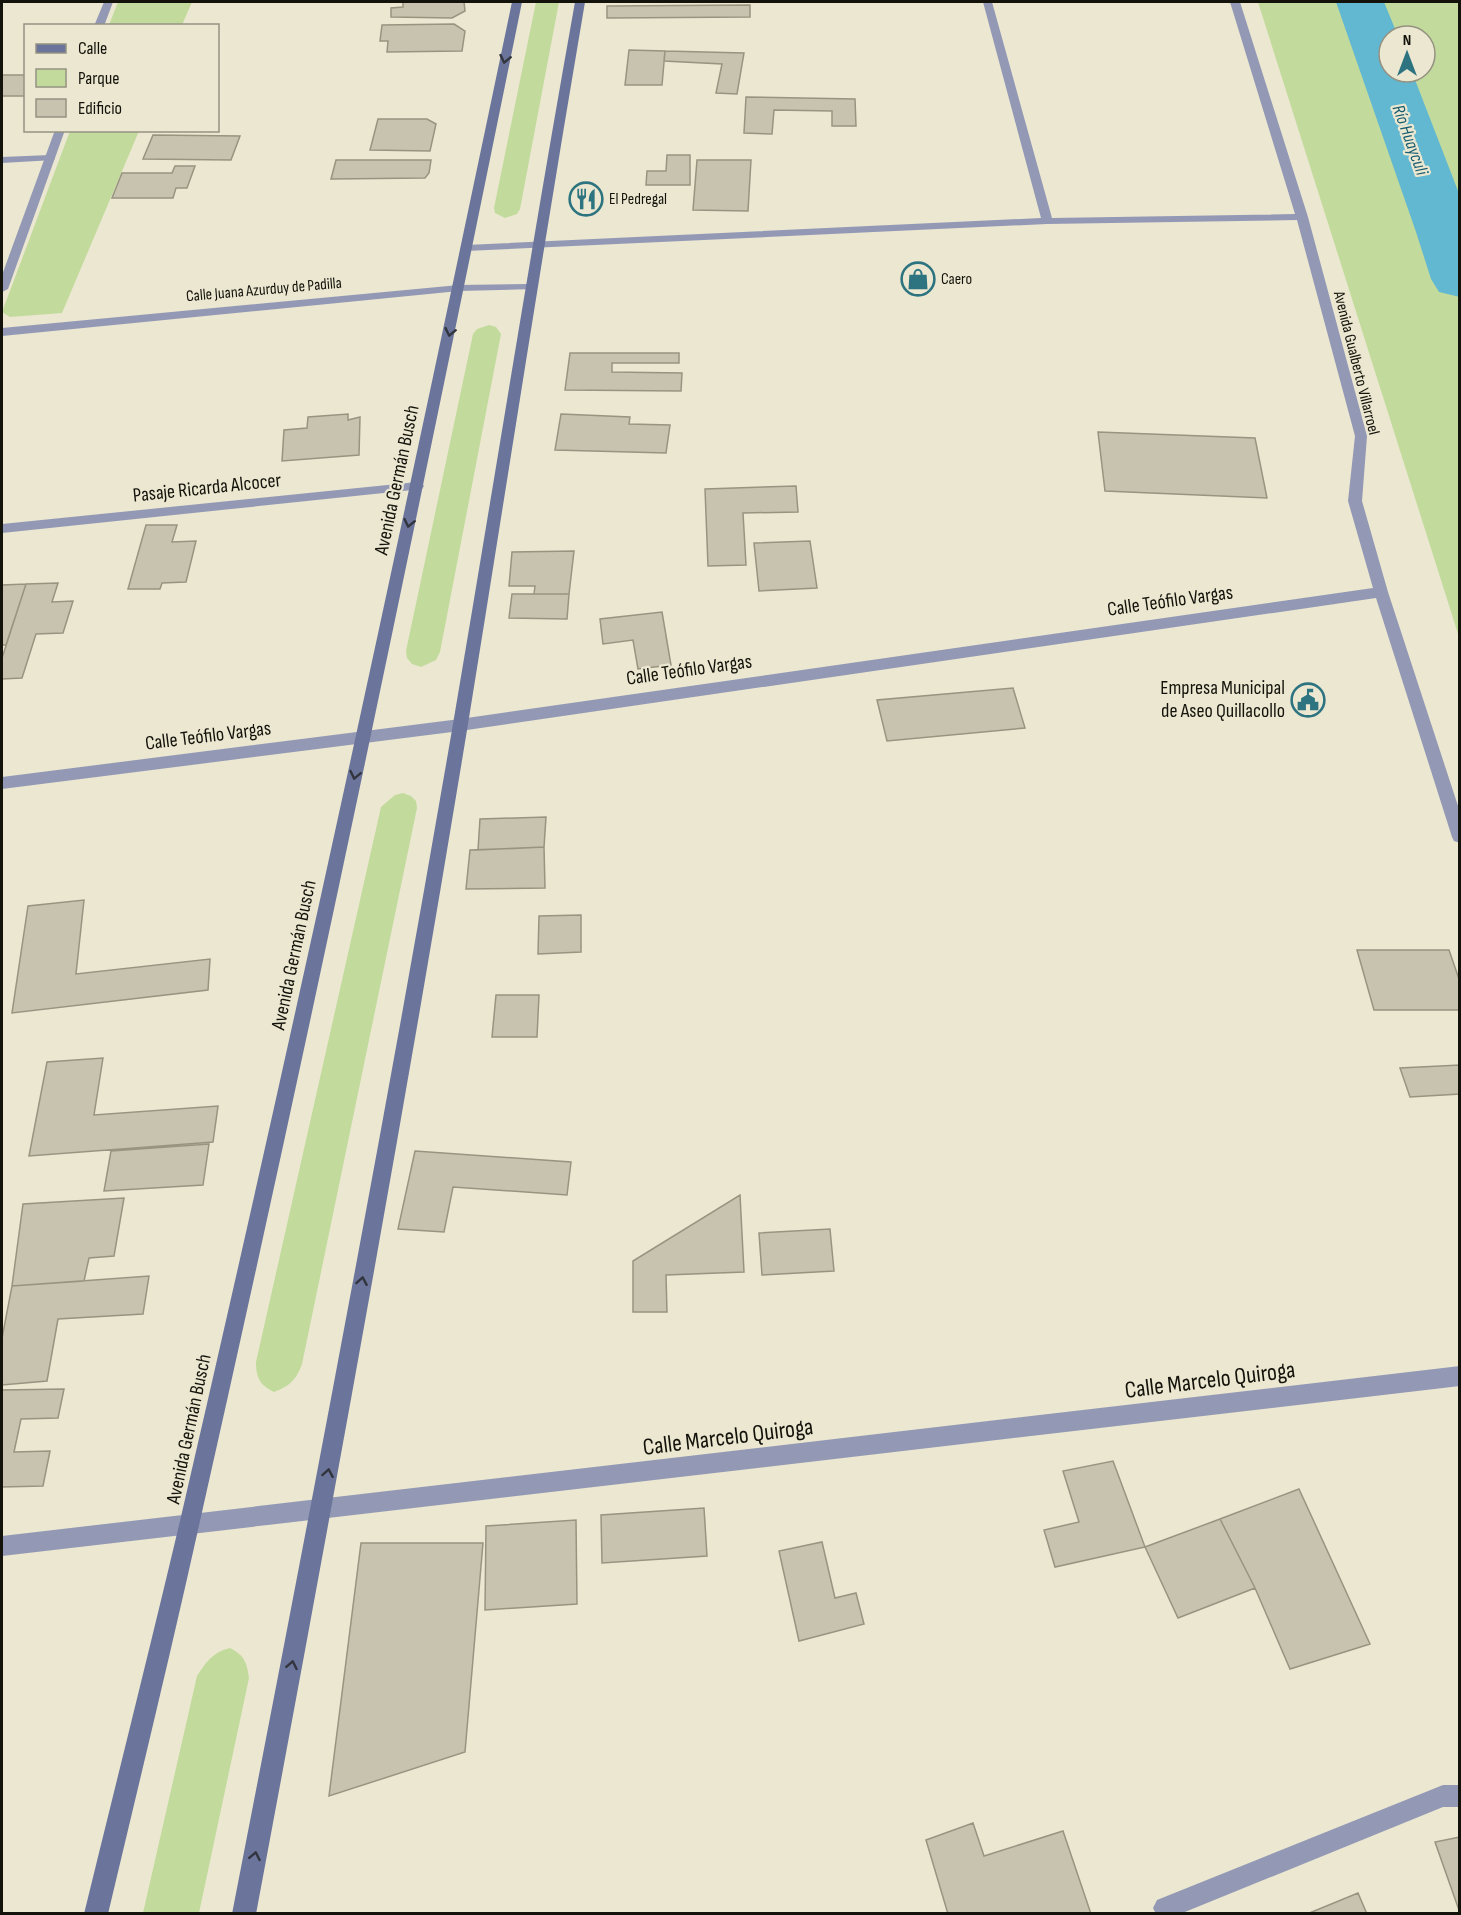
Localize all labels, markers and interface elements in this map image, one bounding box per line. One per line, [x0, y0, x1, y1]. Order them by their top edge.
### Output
legend [24, 24, 219, 132]
north arrow [1377, 24, 1437, 84]
text: N [1403, 31, 1411, 50]
text: Calle [78, 38, 107, 59]
one-way arrow [499, 54, 512, 64]
text: Parque [78, 68, 119, 89]
text: Edificio [78, 98, 122, 119]
water label: Río Huayculi [1388, 102, 1433, 179]
restaurant icon: El Pedregal [568, 181, 604, 217]
place label: El Pedregal [609, 190, 667, 209]
shop icon: Caero [900, 261, 936, 297]
place label: Caero [941, 270, 972, 289]
street label: Calle Juana Azurduy de Padilla [185, 274, 343, 306]
street label: Avenida Gualberto Villarroel [1329, 288, 1383, 437]
one-way arrow [444, 327, 457, 337]
street label: Avenida Germán Busch [369, 403, 425, 558]
street label: Pasaje Ricarda Alcocer [132, 468, 283, 508]
one-way arrow [403, 518, 416, 528]
street label: Calle Teófilo Vargas [1106, 580, 1234, 622]
street label: Calle Teófilo Vargas [625, 649, 753, 691]
place label: Empresa Municipal de Aseo Quillacollo [1160, 676, 1285, 723]
public building icon: Empresa Municipal de Aseo Quillacollo [1290, 682, 1326, 718]
street label: Calle Teófilo Vargas [144, 716, 272, 756]
one-way arrow [349, 770, 362, 780]
street label: Avenida Germán Busch [266, 878, 322, 1033]
one-way arrow [355, 1276, 368, 1286]
street label: Avenida Germán Busch [161, 1352, 217, 1507]
street label: Calle Marcelo Quiroga [1123, 1355, 1297, 1405]
street label: Calle Marcelo Quiroga [641, 1412, 815, 1462]
one-way arrow [321, 1468, 334, 1478]
one-way arrow [285, 1660, 298, 1670]
one-way arrow [248, 1851, 261, 1861]

